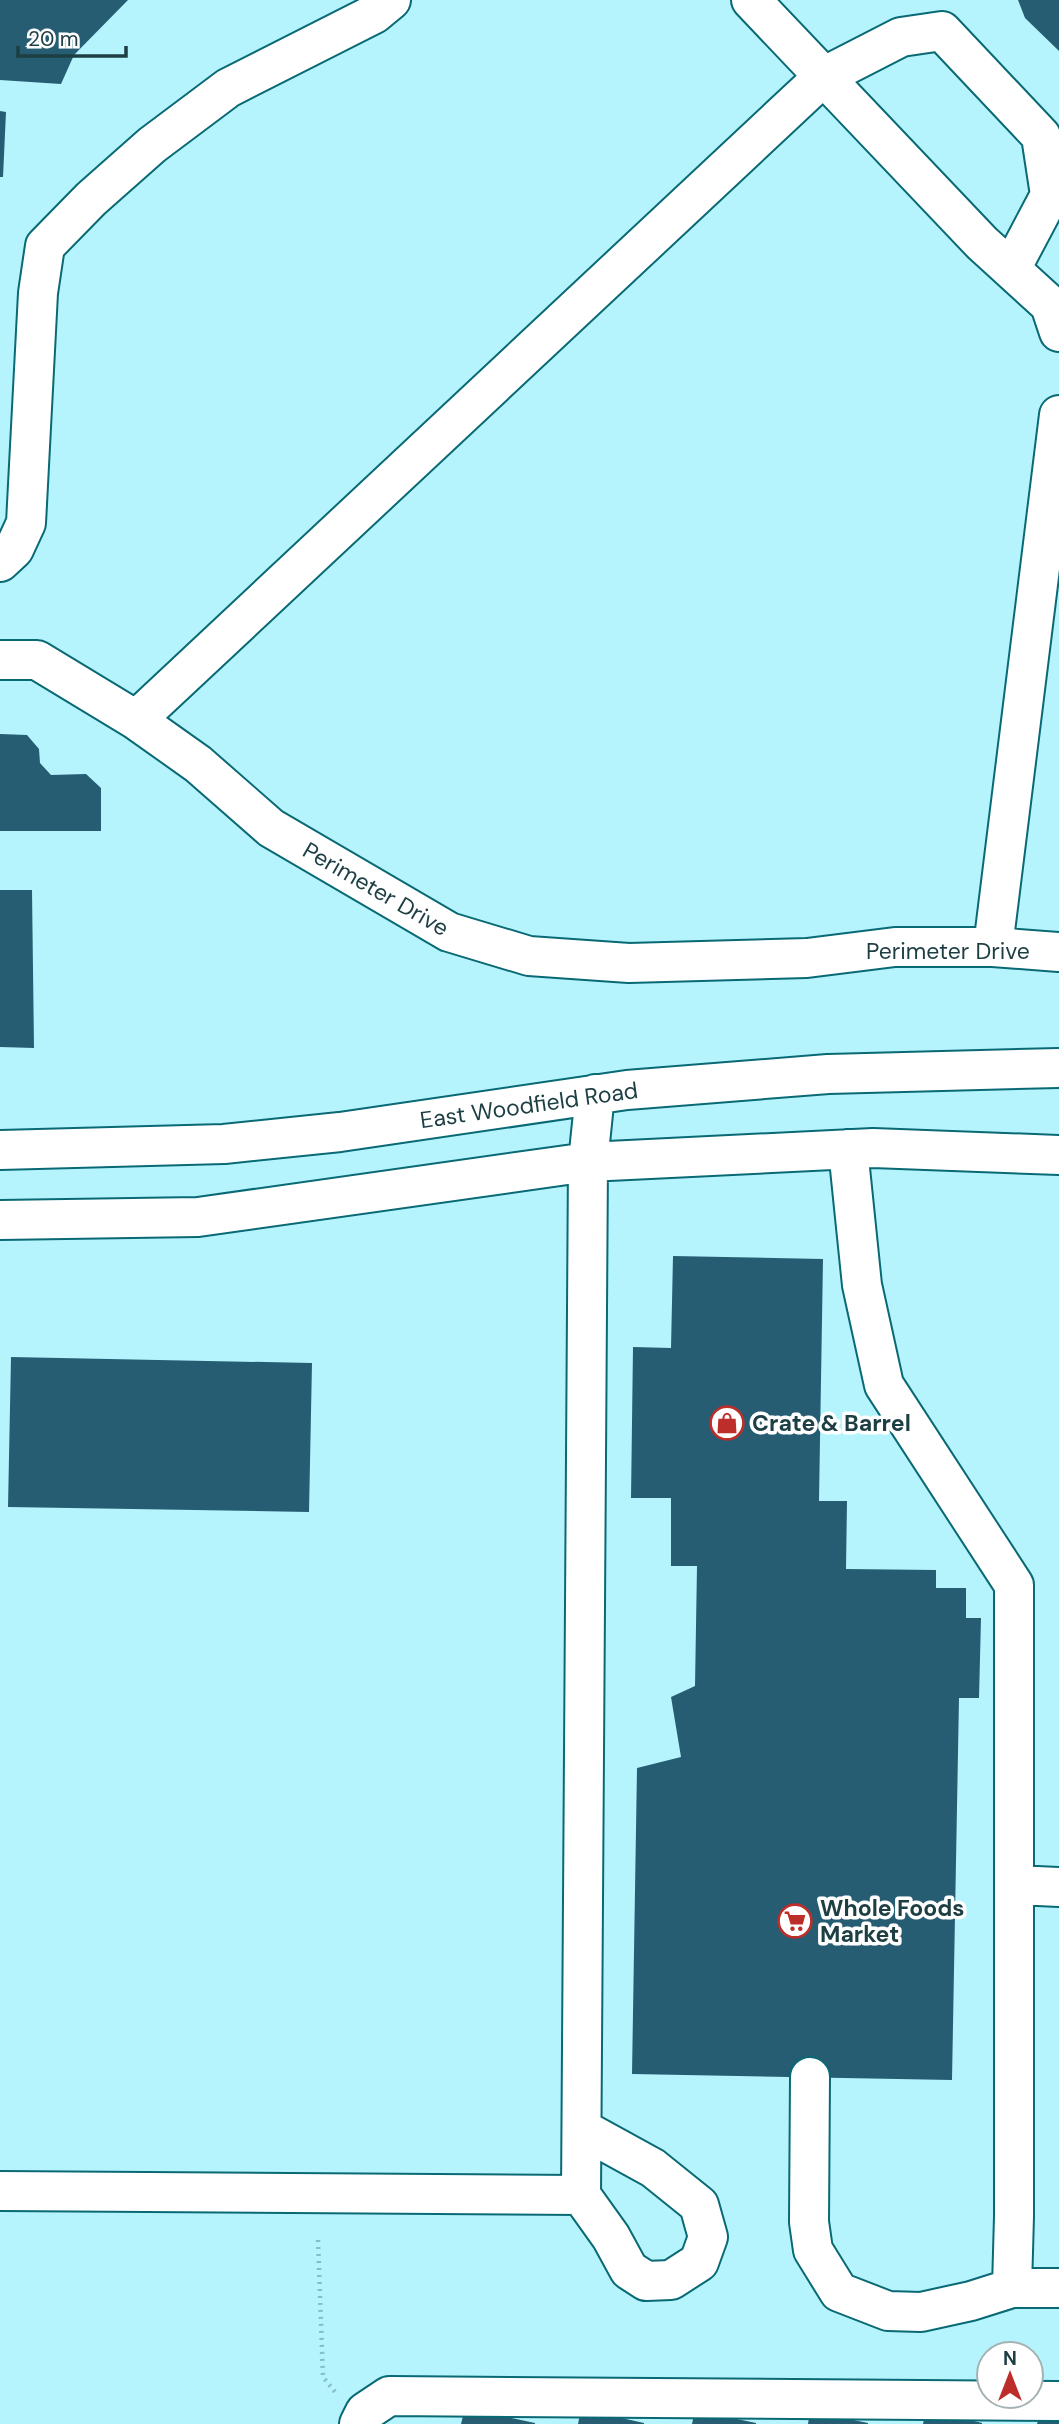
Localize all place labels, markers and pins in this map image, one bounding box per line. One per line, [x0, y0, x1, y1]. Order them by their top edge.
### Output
shop icon: Crate & Barrel [708, 1404, 746, 1442]
place label: Crate & Barrel [752, 1408, 911, 1438]
place label: Whole Foods Market [820, 1893, 965, 1949]
supermarket icon: Whole Foods Market [776, 1902, 814, 1940]

